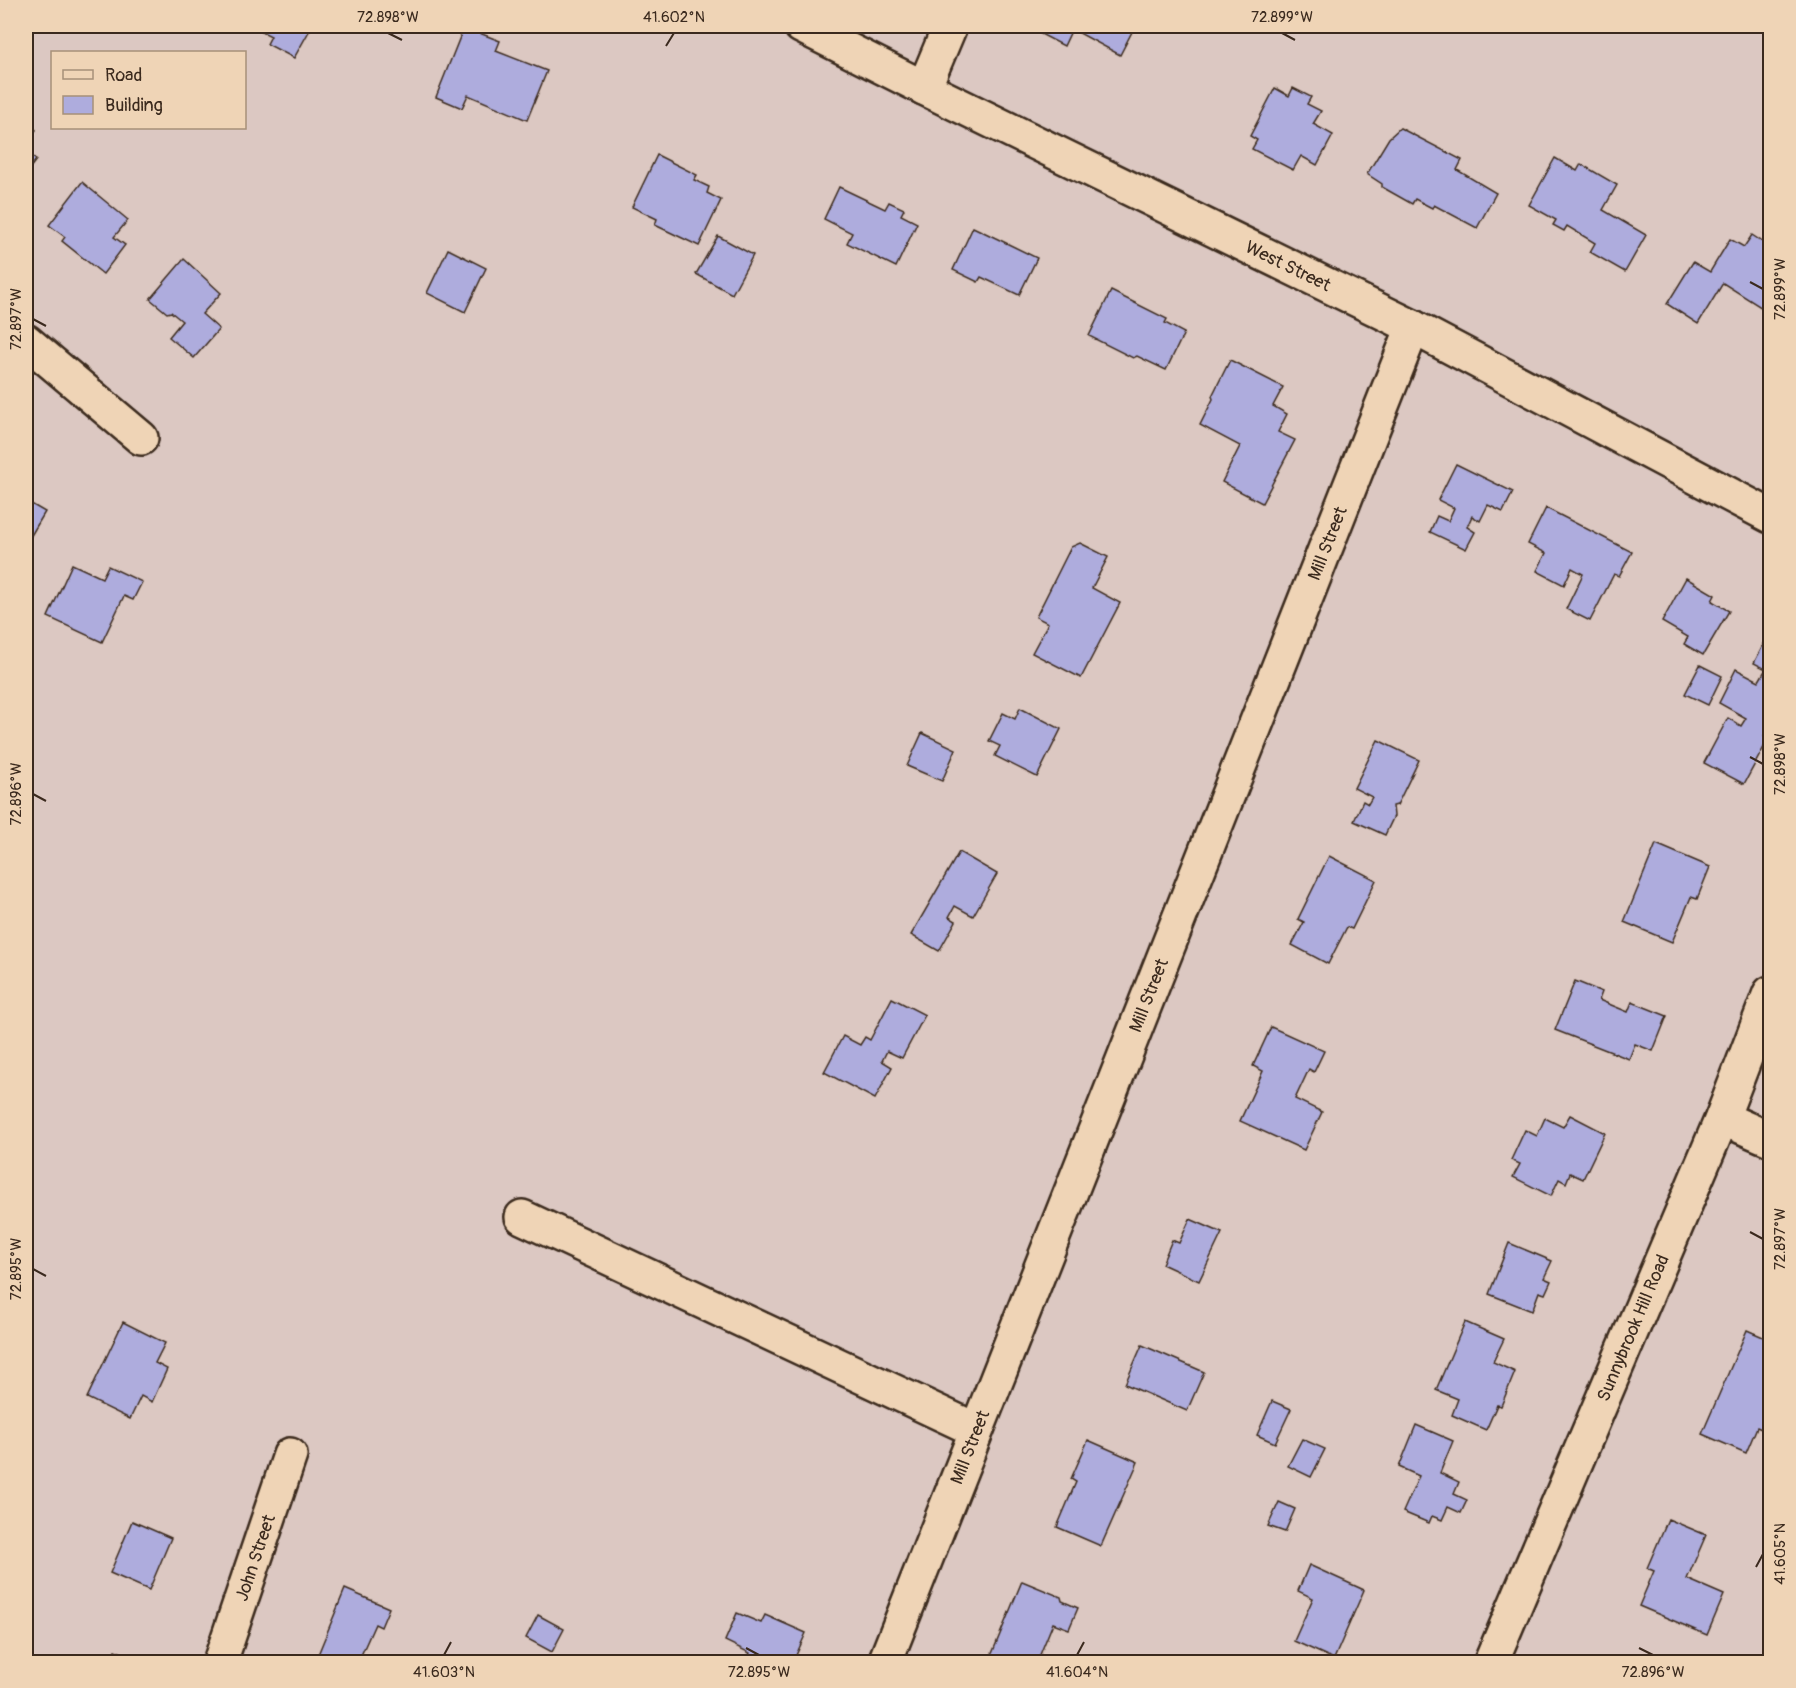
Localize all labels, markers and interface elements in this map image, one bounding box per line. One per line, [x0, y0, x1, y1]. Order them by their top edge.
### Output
text: 72.898°W [357, 8, 419, 27]
text: 41.602°N [643, 8, 705, 27]
text: 72.899°W [1251, 8, 1313, 27]
legend [51, 51, 246, 129]
text: Road [105, 64, 142, 87]
text: Building [105, 94, 163, 117]
street label: West Street [1241, 236, 1335, 297]
text: 72.899°W [1771, 258, 1790, 320]
text: 72.897°W [7, 288, 26, 350]
street label: Mill Street [1303, 503, 1353, 584]
text: 72.898°W [1771, 733, 1790, 795]
text: 72.896°W [7, 762, 26, 826]
street label: Mill Street [1124, 954, 1174, 1036]
text: 72.897°W [1771, 1208, 1790, 1270]
text: 72.895°W [7, 1238, 26, 1300]
street label: Sunnybrook Hill Road [1592, 1251, 1675, 1405]
street label: Mill Street [945, 1406, 996, 1488]
street label: John Street [230, 1511, 281, 1604]
text: 41.605°N [1771, 1523, 1790, 1585]
text: 41.603°N [413, 1663, 475, 1682]
text: 72.895°W [728, 1663, 790, 1682]
text: 41.604°N [1046, 1663, 1108, 1682]
text: 72.896°W [1621, 1663, 1685, 1682]

